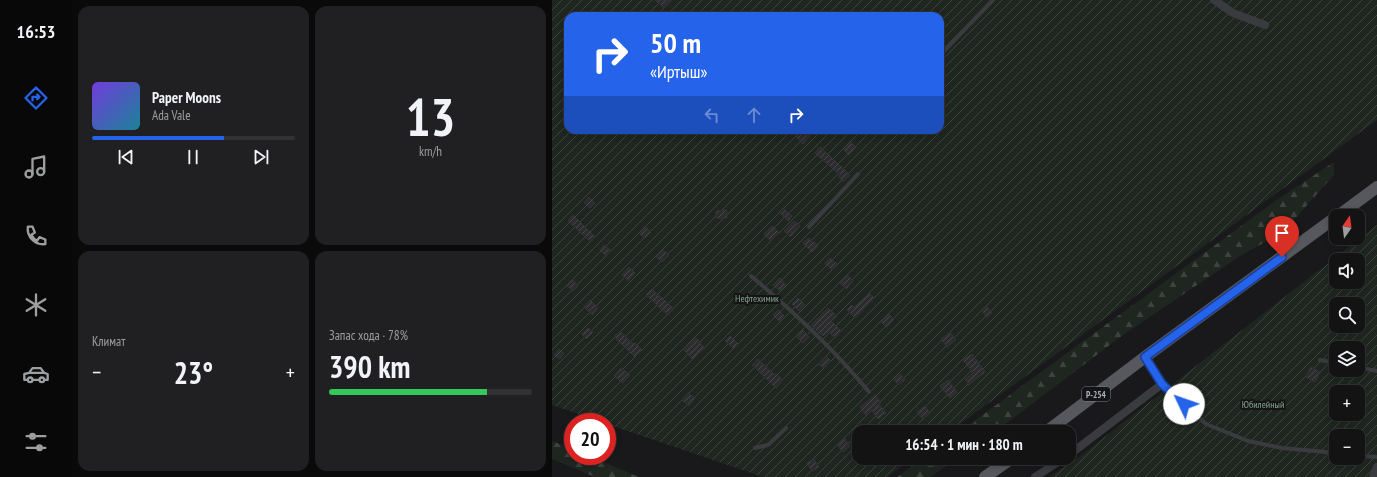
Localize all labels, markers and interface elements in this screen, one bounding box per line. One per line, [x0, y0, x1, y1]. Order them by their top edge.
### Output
text: 16:53 [17, 20, 55, 43]
text: 50 m [650, 24, 701, 61]
icon: right [584, 28, 636, 80]
text: «Иртыш» [650, 60, 707, 83]
text: 13 [406, 83, 455, 150]
icon: directions [22, 84, 50, 112]
text: Paper Moons [152, 88, 221, 107]
icon: left [701, 104, 723, 126]
icon: ahead [743, 104, 765, 126]
icon: right [785, 104, 807, 126]
text: Ada Vale [152, 107, 191, 124]
text: km/h [419, 143, 442, 160]
icon: previous [115, 146, 137, 168]
icon: pause [182, 146, 204, 168]
icon: next [250, 146, 272, 168]
icon: music [22, 153, 50, 181]
north arrow [1329, 209, 1365, 245]
map controls [1329, 209, 1365, 465]
pin [1265, 216, 1299, 257]
icon: phone [22, 222, 50, 250]
icon: arrive [1271, 222, 1293, 244]
button: sound [1329, 253, 1365, 289]
icon: climate [22, 291, 50, 319]
park label: Нефтехимик [735, 292, 779, 305]
button: search [1329, 297, 1365, 333]
text: Запас хода · 78% [329, 327, 408, 344]
text: Климат [92, 333, 125, 350]
button: layers [1329, 341, 1365, 377]
text: 390 km [329, 347, 410, 386]
text: 23° [174, 353, 213, 392]
text: − [92, 358, 101, 386]
text: + [286, 358, 295, 386]
icon: car [22, 360, 50, 388]
position arrow [1163, 383, 1205, 425]
button: + [1329, 385, 1365, 421]
road number: Р-254 [1082, 387, 1110, 401]
park label: Юбилейный [1242, 398, 1284, 411]
speed limit sign: 20 [564, 413, 616, 465]
icon: filters [22, 428, 50, 456]
button: − [1329, 429, 1365, 465]
text: 16:54 · 1 мин · 180 m [905, 435, 1023, 454]

